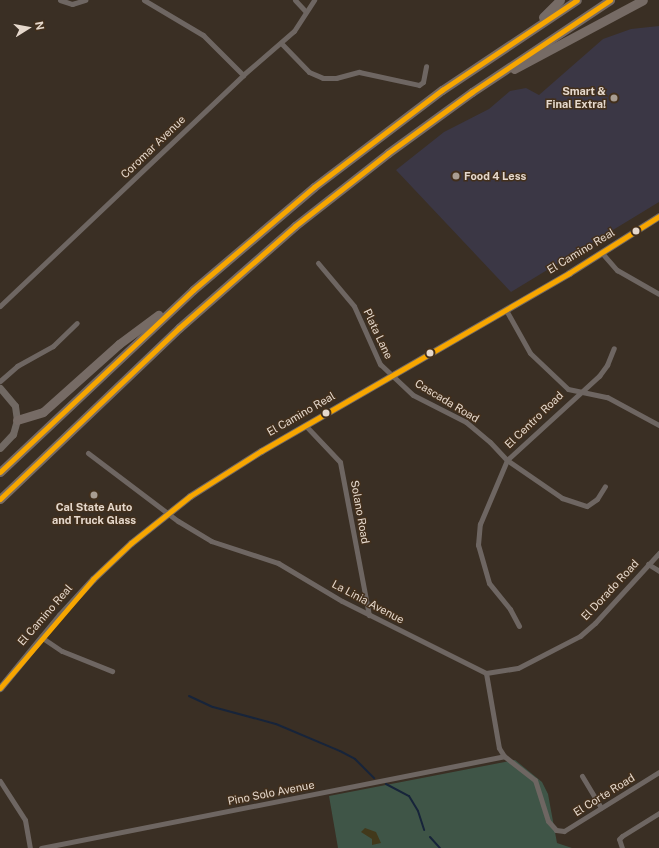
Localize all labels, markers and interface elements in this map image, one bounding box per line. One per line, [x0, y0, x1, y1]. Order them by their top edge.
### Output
north arrow [8, 8, 48, 48]
text: N [33, 20, 46, 31]
place label: Smart & Final Extra! [546, 85, 606, 111]
marker: Smart & Final Extra! [609, 93, 619, 103]
street label: Coromar Avenue [118, 113, 188, 181]
place label: Food 4 Less [464, 169, 526, 183]
marker: Food 4 Less [451, 171, 461, 181]
street label: El Camino Real [545, 226, 617, 276]
unlabelled marker [631, 226, 641, 236]
street label: Plata Lane [361, 307, 395, 361]
unlabelled marker [425, 348, 435, 358]
street label: Cascada Road [413, 377, 481, 425]
street label: El Camino Real [265, 389, 337, 439]
street label: El Centro Road [502, 389, 566, 451]
unlabelled marker [321, 408, 331, 418]
street label: Solano Road [348, 479, 372, 545]
marker: Cal State Auto and Truck Glass [89, 490, 99, 500]
place label: Cal State Auto and Truck Glass [52, 501, 136, 527]
street label: El Dorado Road [578, 557, 642, 623]
street label: La Linia Avenue [330, 577, 406, 627]
street label: El Camino Real [15, 582, 75, 648]
street label: El Corte Road [571, 771, 637, 819]
street label: Pino Solo Avenue [226, 778, 316, 808]

